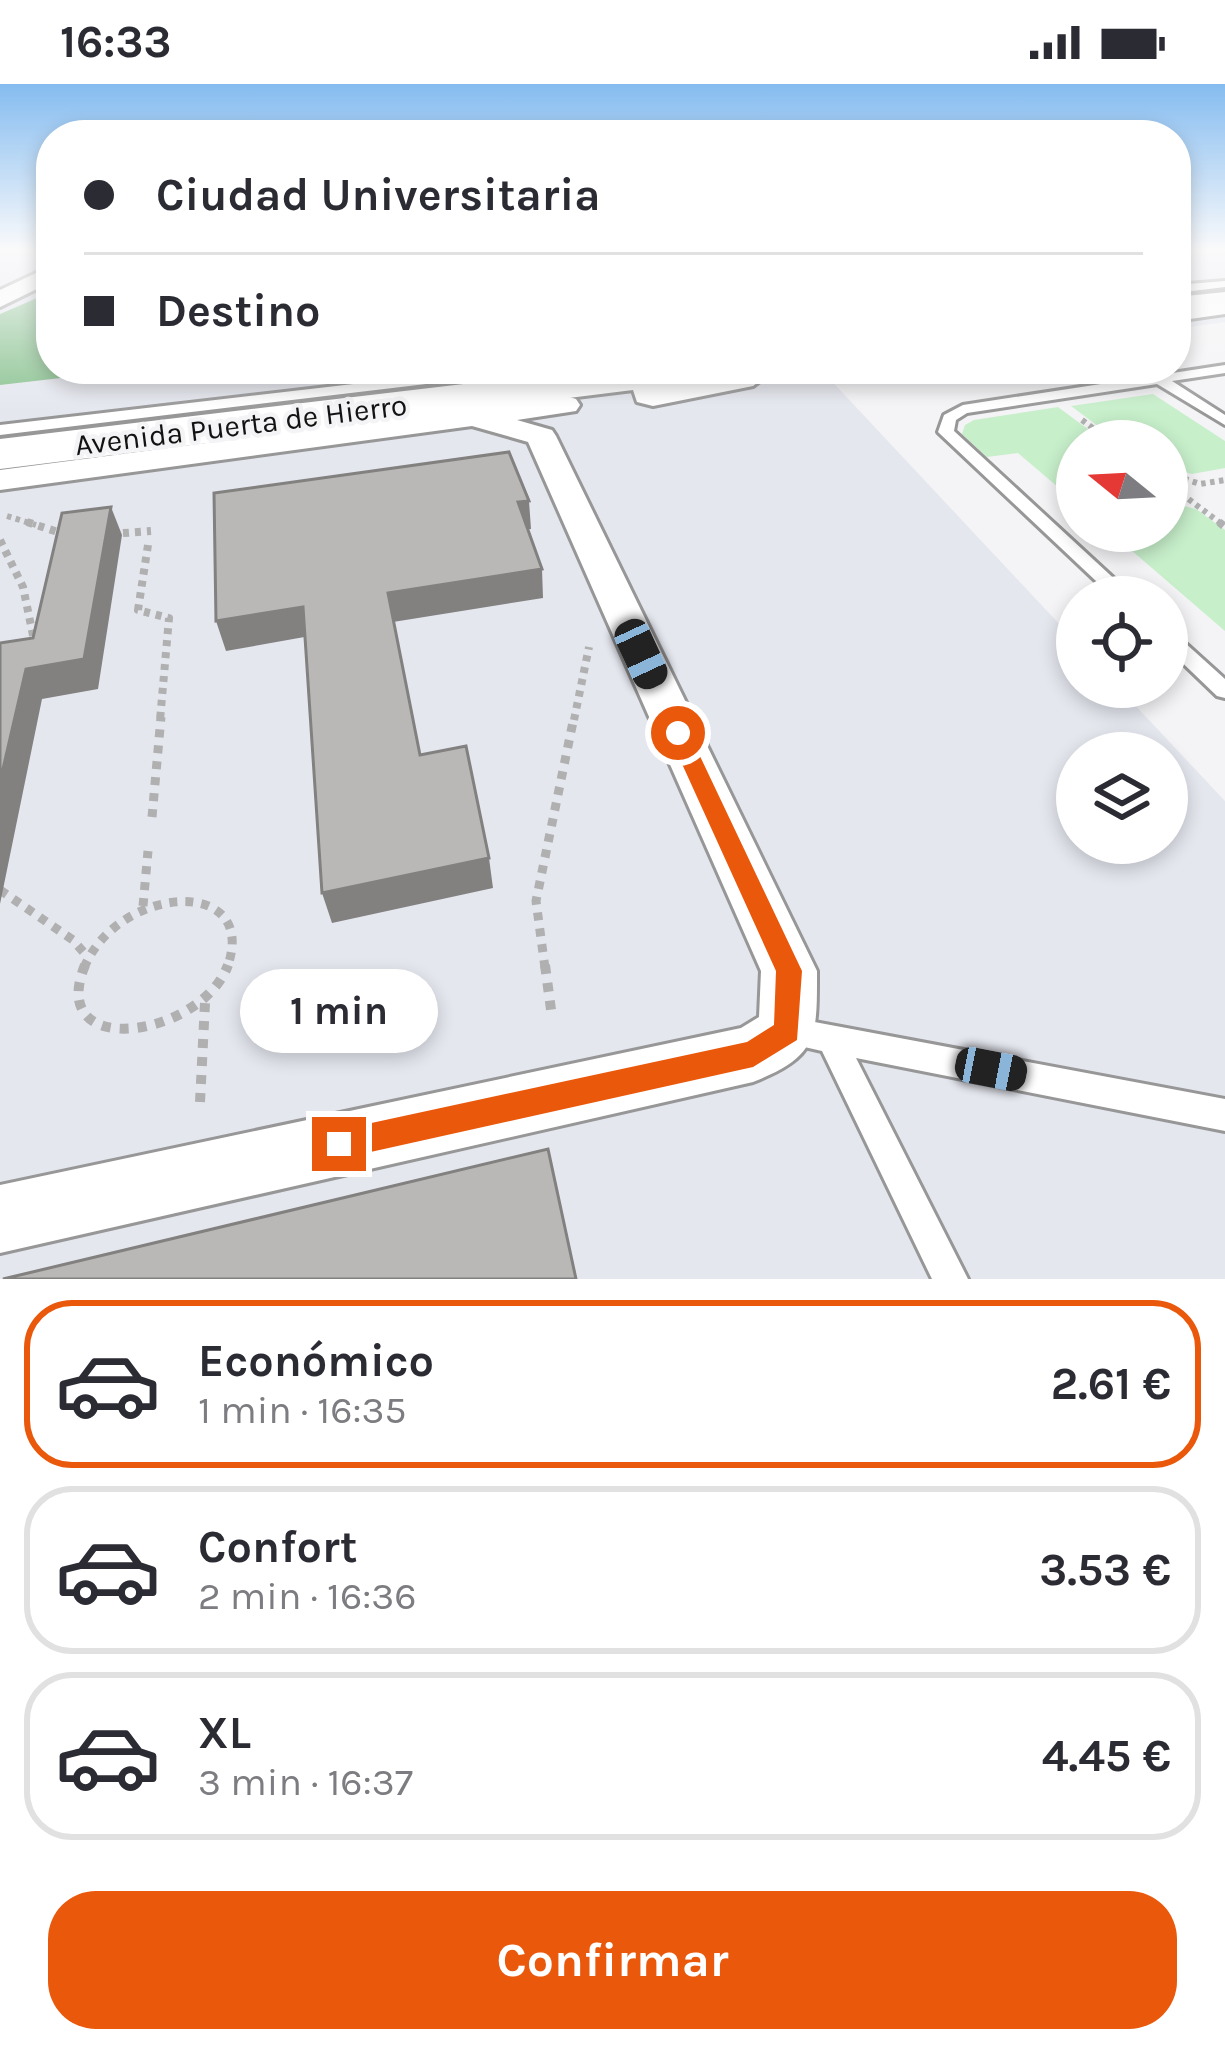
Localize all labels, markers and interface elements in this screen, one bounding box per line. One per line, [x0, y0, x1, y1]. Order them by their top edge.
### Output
text: 16:33 [60, 16, 171, 68]
text: Ciudad Universitaria [156, 169, 601, 221]
text: Destino [156, 285, 321, 337]
street label: Avenida Puerta de Hierro [73, 387, 409, 463]
north arrow [1056, 420, 1188, 552]
map controls [1056, 420, 1188, 864]
button: locate [1056, 576, 1188, 708]
car [609, 614, 673, 694]
route start [651, 706, 705, 760]
button: layers [1056, 732, 1188, 864]
callout: 1 min [240, 970, 438, 1054]
text: 1 min [290, 988, 388, 1034]
car [952, 1044, 1030, 1094]
route end [312, 1117, 366, 1171]
icon: car [54, 1330, 162, 1438]
text: Económico [198, 1335, 434, 1387]
text: 2.61 € [1051, 1358, 1171, 1410]
text: 1 min · 16:35 [198, 1387, 407, 1433]
icon: car [54, 1516, 162, 1624]
text: Confort [198, 1521, 357, 1573]
text: 3.53 € [1039, 1544, 1171, 1596]
text: 2 min · 16:36 [198, 1573, 417, 1619]
icon: car [54, 1702, 162, 1810]
text: XL [198, 1707, 251, 1759]
text: 4.45 € [1042, 1730, 1171, 1782]
text: 3 min · 16:37 [198, 1759, 413, 1805]
button: Confirmar [48, 1891, 1177, 2029]

